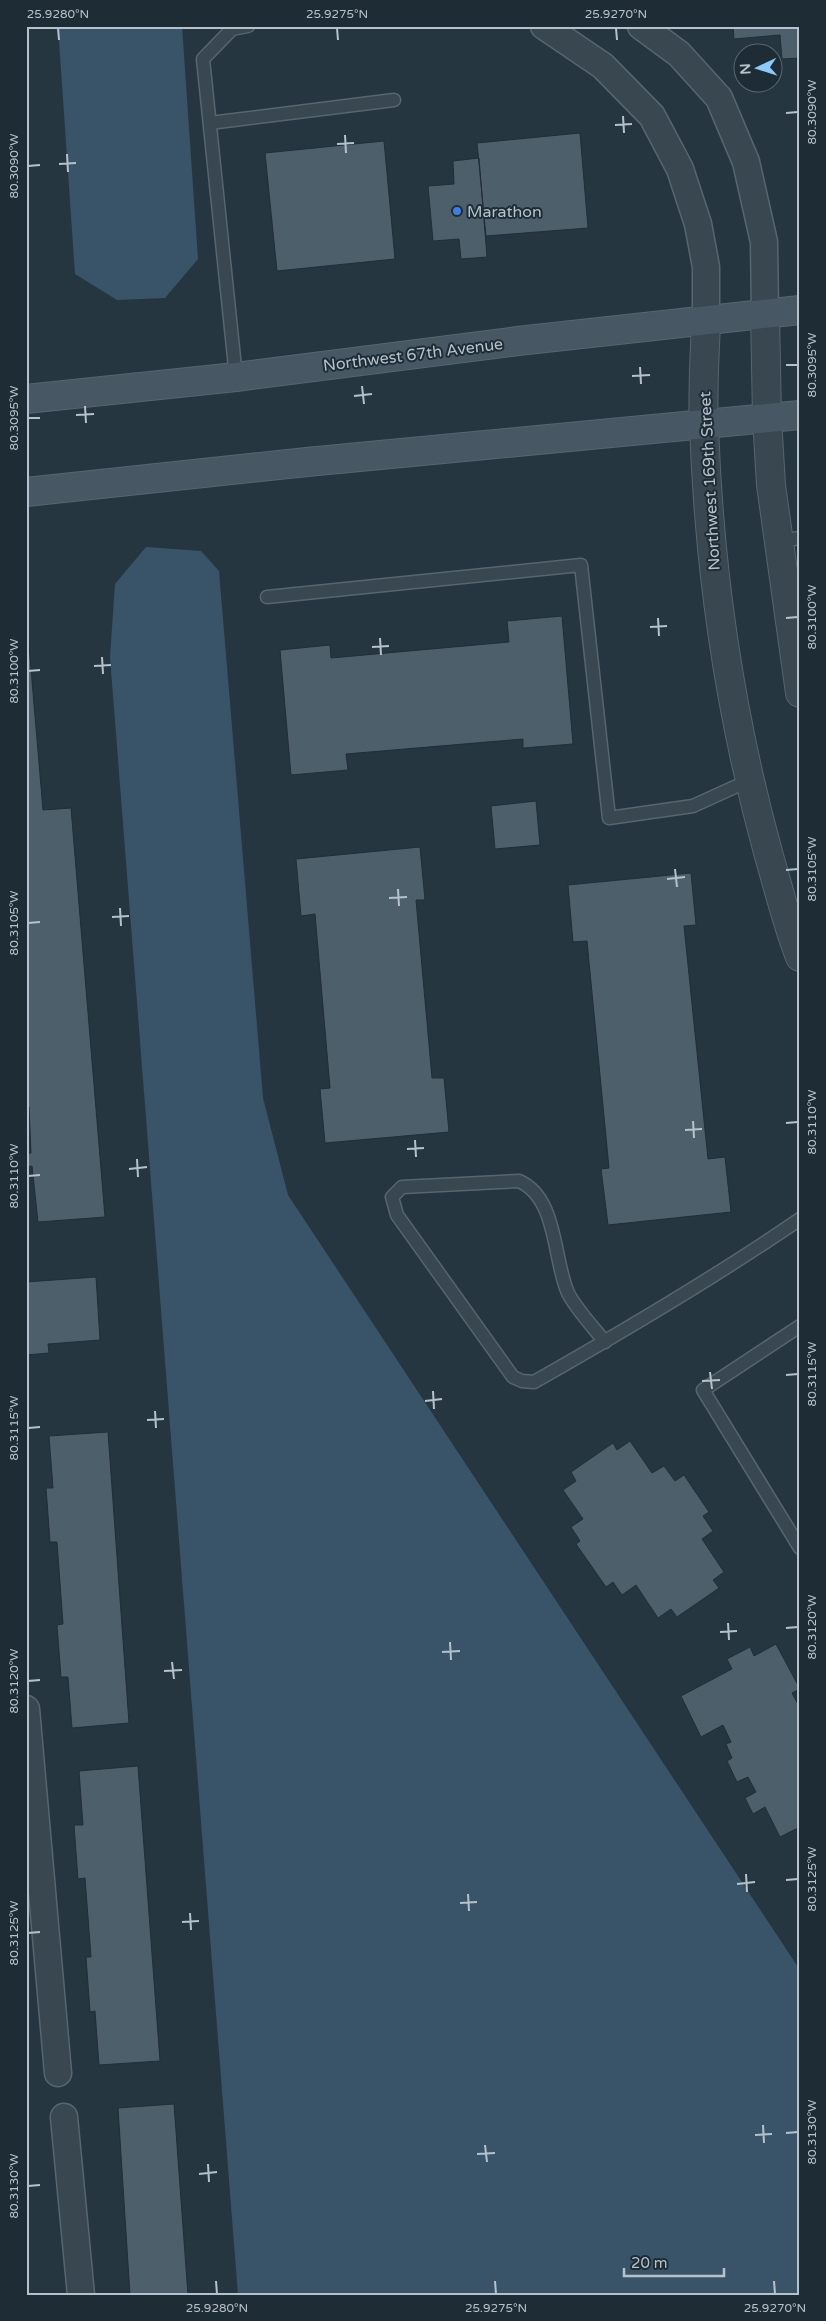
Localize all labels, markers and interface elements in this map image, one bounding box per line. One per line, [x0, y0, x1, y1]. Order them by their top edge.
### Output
text: 25.9280°N [27, 7, 89, 21]
text: 25.9275°N [306, 7, 368, 21]
text: 25.9270°N [585, 7, 647, 21]
north arrow [734, 42, 784, 92]
text: N [737, 63, 754, 75]
text: 80.3090°W [805, 79, 819, 145]
text: 80.3090°W [7, 133, 21, 199]
place label: Marathon [467, 202, 542, 222]
marker: Marathon [451, 205, 463, 217]
text: 80.3095°W [805, 333, 819, 397]
street label: Northwest 67th Avenue [322, 334, 504, 376]
text: 80.3095°W [7, 386, 21, 450]
street label: Northwest 169th Street [695, 391, 725, 571]
text: 80.3100°W [805, 584, 819, 650]
text: 80.3100°W [7, 638, 21, 704]
text: 80.3105°W [805, 837, 819, 901]
text: 80.3105°W [7, 891, 21, 955]
text: 80.3110°W [805, 1089, 819, 1155]
text: 80.3110°W [7, 1143, 21, 1209]
text: 80.3115°W [805, 1342, 819, 1406]
text: 80.3115°W [7, 1396, 21, 1460]
text: 80.3120°W [805, 1594, 819, 1660]
text: 80.3120°W [7, 1648, 21, 1714]
text: 80.3125°W [805, 1847, 819, 1911]
text: 80.3125°W [7, 1901, 21, 1965]
text: 80.3130°W [805, 2099, 819, 2165]
text: 80.3130°W [7, 2153, 21, 2219]
scale bar [624, 2246, 724, 2278]
text: 20 m [631, 2254, 668, 2272]
text: 25.9280°N [186, 2301, 248, 2315]
text: 25.9275°N [465, 2301, 527, 2315]
text: 25.9270°N [744, 2301, 806, 2315]

